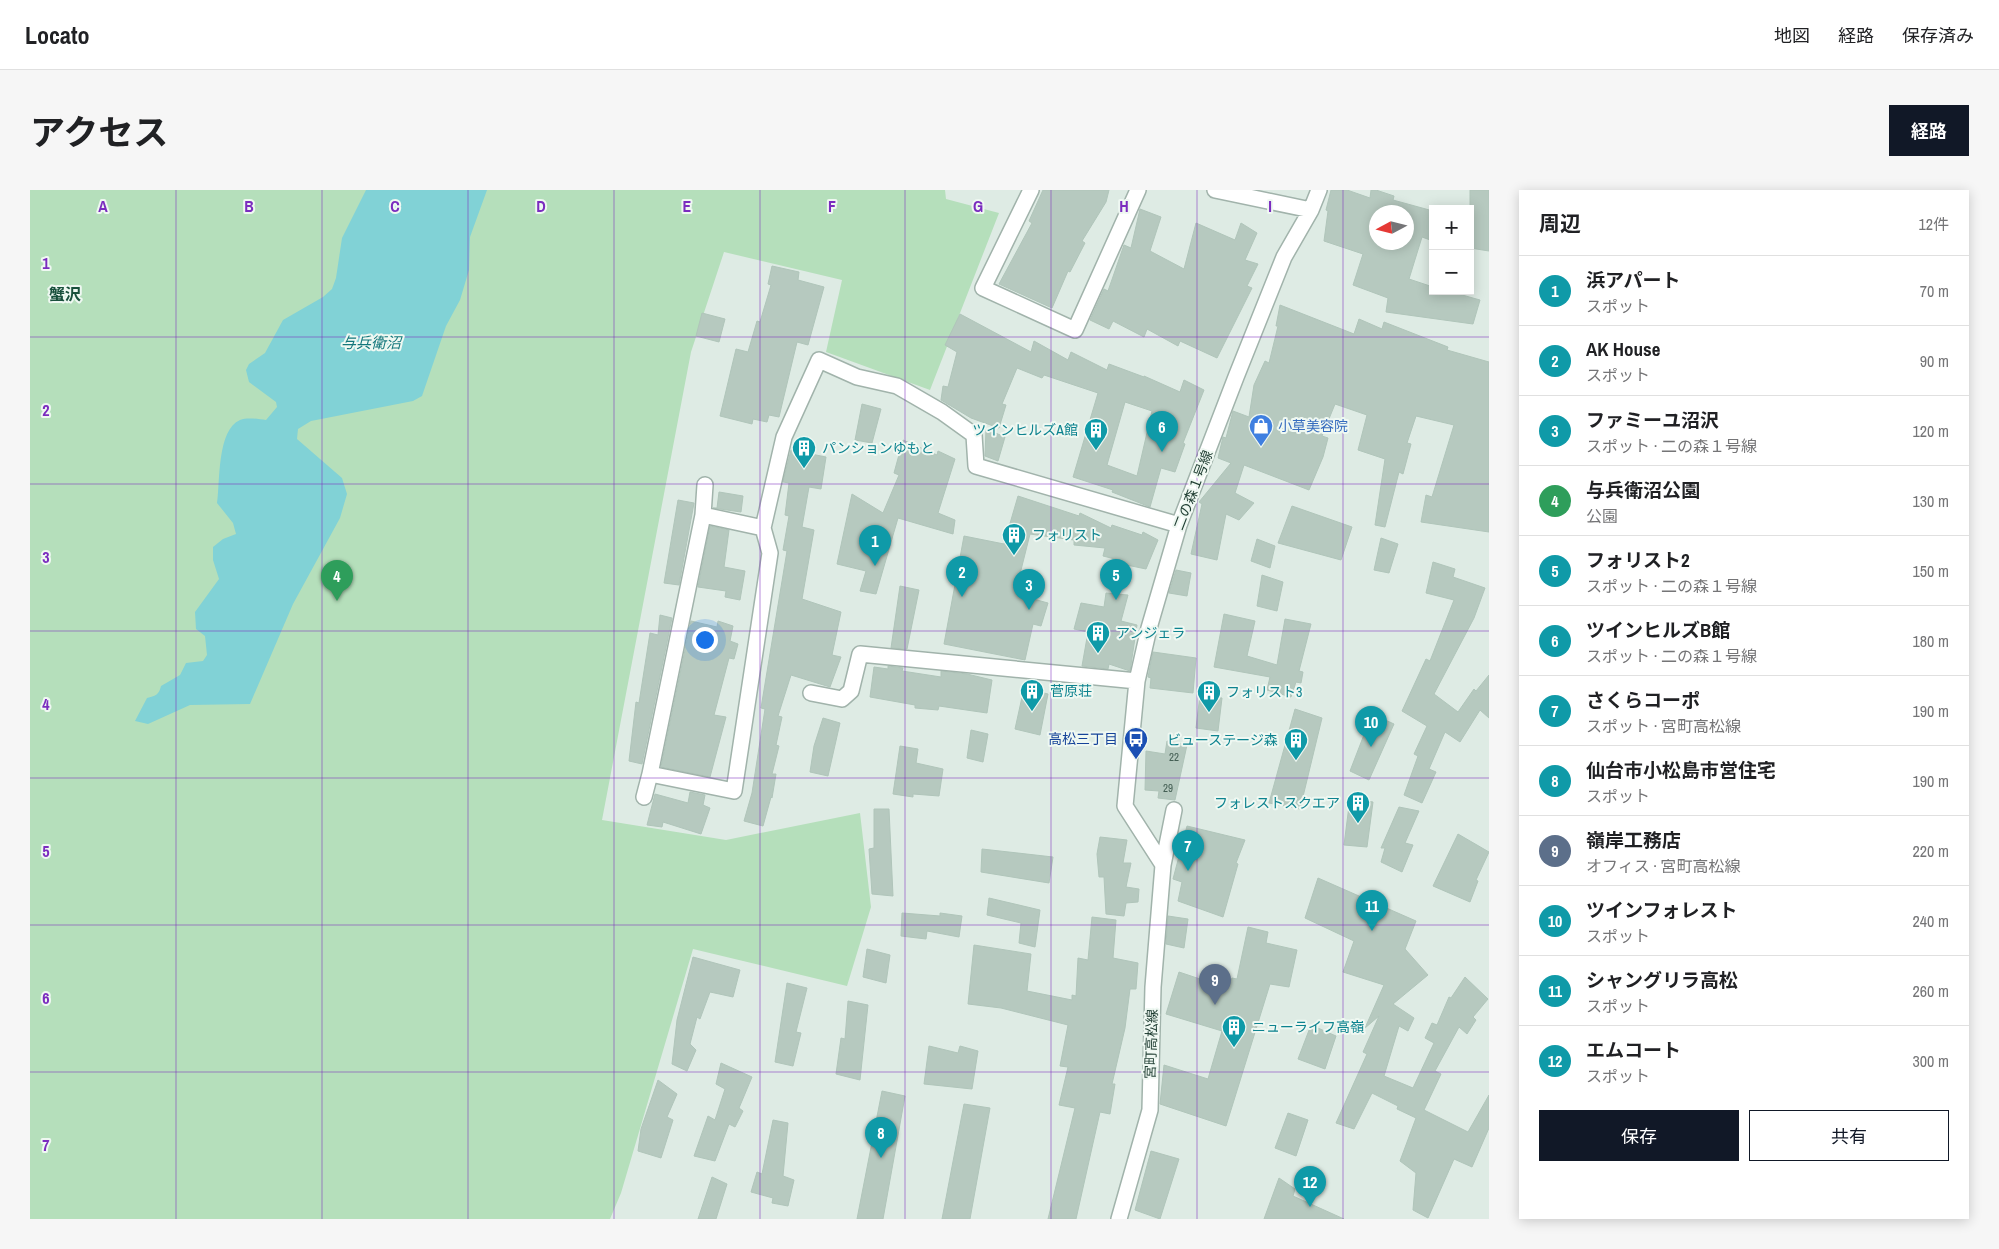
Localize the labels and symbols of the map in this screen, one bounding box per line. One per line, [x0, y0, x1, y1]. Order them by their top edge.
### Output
text: A [98, 195, 108, 217]
text: B [244, 195, 254, 217]
text: C [390, 195, 400, 217]
text: D [536, 195, 546, 217]
text: E [683, 195, 692, 217]
text: F [828, 195, 836, 217]
text: G [973, 195, 983, 217]
text: H [1119, 195, 1129, 217]
text: I [1268, 195, 1272, 217]
north arrow [1369, 205, 1414, 250]
text: 1 [42, 252, 50, 274]
district label: 蟹沢 [49, 283, 81, 305]
water label: 与兵衛沼 [341, 332, 403, 353]
text: 2 [42, 399, 50, 421]
pin: 6 [1146, 411, 1178, 452]
shop icon: 小草美容院 [1248, 413, 1274, 447]
building icon: ツインヒルズA館 [1083, 417, 1109, 451]
place label: 小草美容院 [1278, 417, 1348, 435]
place label: ツインヒルズA館 [972, 421, 1078, 439]
building icon: パンションゆもと [791, 435, 817, 469]
place label: パンションゆもと [822, 439, 934, 457]
street label: 二の森１号線 [1170, 448, 1216, 532]
building icon: フォリスト [1001, 522, 1027, 556]
pin: 1 [859, 525, 891, 566]
place label: フォリスト [1032, 526, 1102, 544]
text: 3 [42, 546, 50, 568]
pin: 2 [946, 556, 978, 597]
pin: 5 [1100, 559, 1132, 600]
pin: 4 [321, 560, 353, 601]
pin: 3 [1013, 569, 1045, 610]
building icon: アンジェラ [1085, 620, 1111, 654]
place label: アンジェラ [1116, 624, 1185, 642]
your location [692, 627, 718, 653]
building icon: 菅原荘 [1019, 678, 1045, 712]
building icon: フォリスト3 [1196, 679, 1222, 713]
place label: 菅原荘 [1050, 682, 1092, 700]
place label: フォリスト3 [1226, 683, 1302, 701]
text: 4 [42, 693, 50, 715]
pin: 10 [1355, 706, 1387, 747]
bus stop icon: 高松三丁目 [1123, 726, 1149, 760]
building icon: ビューステージ森 [1283, 727, 1309, 761]
place label: 高松三丁目 [1048, 730, 1118, 748]
place label: ビューステージ森 [1167, 731, 1278, 749]
house number: 22 [1169, 750, 1179, 764]
house number: 29 [1163, 781, 1173, 795]
building icon: フォレストスクエア [1345, 790, 1371, 824]
place label: フォレストスクエア [1214, 794, 1340, 812]
pin: 7 [1172, 830, 1204, 871]
text: 5 [42, 840, 50, 862]
pin: 11 [1356, 890, 1388, 931]
pin: 9 [1199, 964, 1231, 1005]
text: 6 [42, 987, 50, 1009]
street label: 宮町高松線 [1141, 1009, 1161, 1079]
building icon: ニューライフ高嶺 [1221, 1014, 1247, 1048]
place label: ニューライフ高嶺 [1252, 1018, 1364, 1036]
pin: 8 [865, 1117, 897, 1158]
text: 7 [42, 1134, 50, 1156]
pin: 12 [1294, 1166, 1326, 1207]

